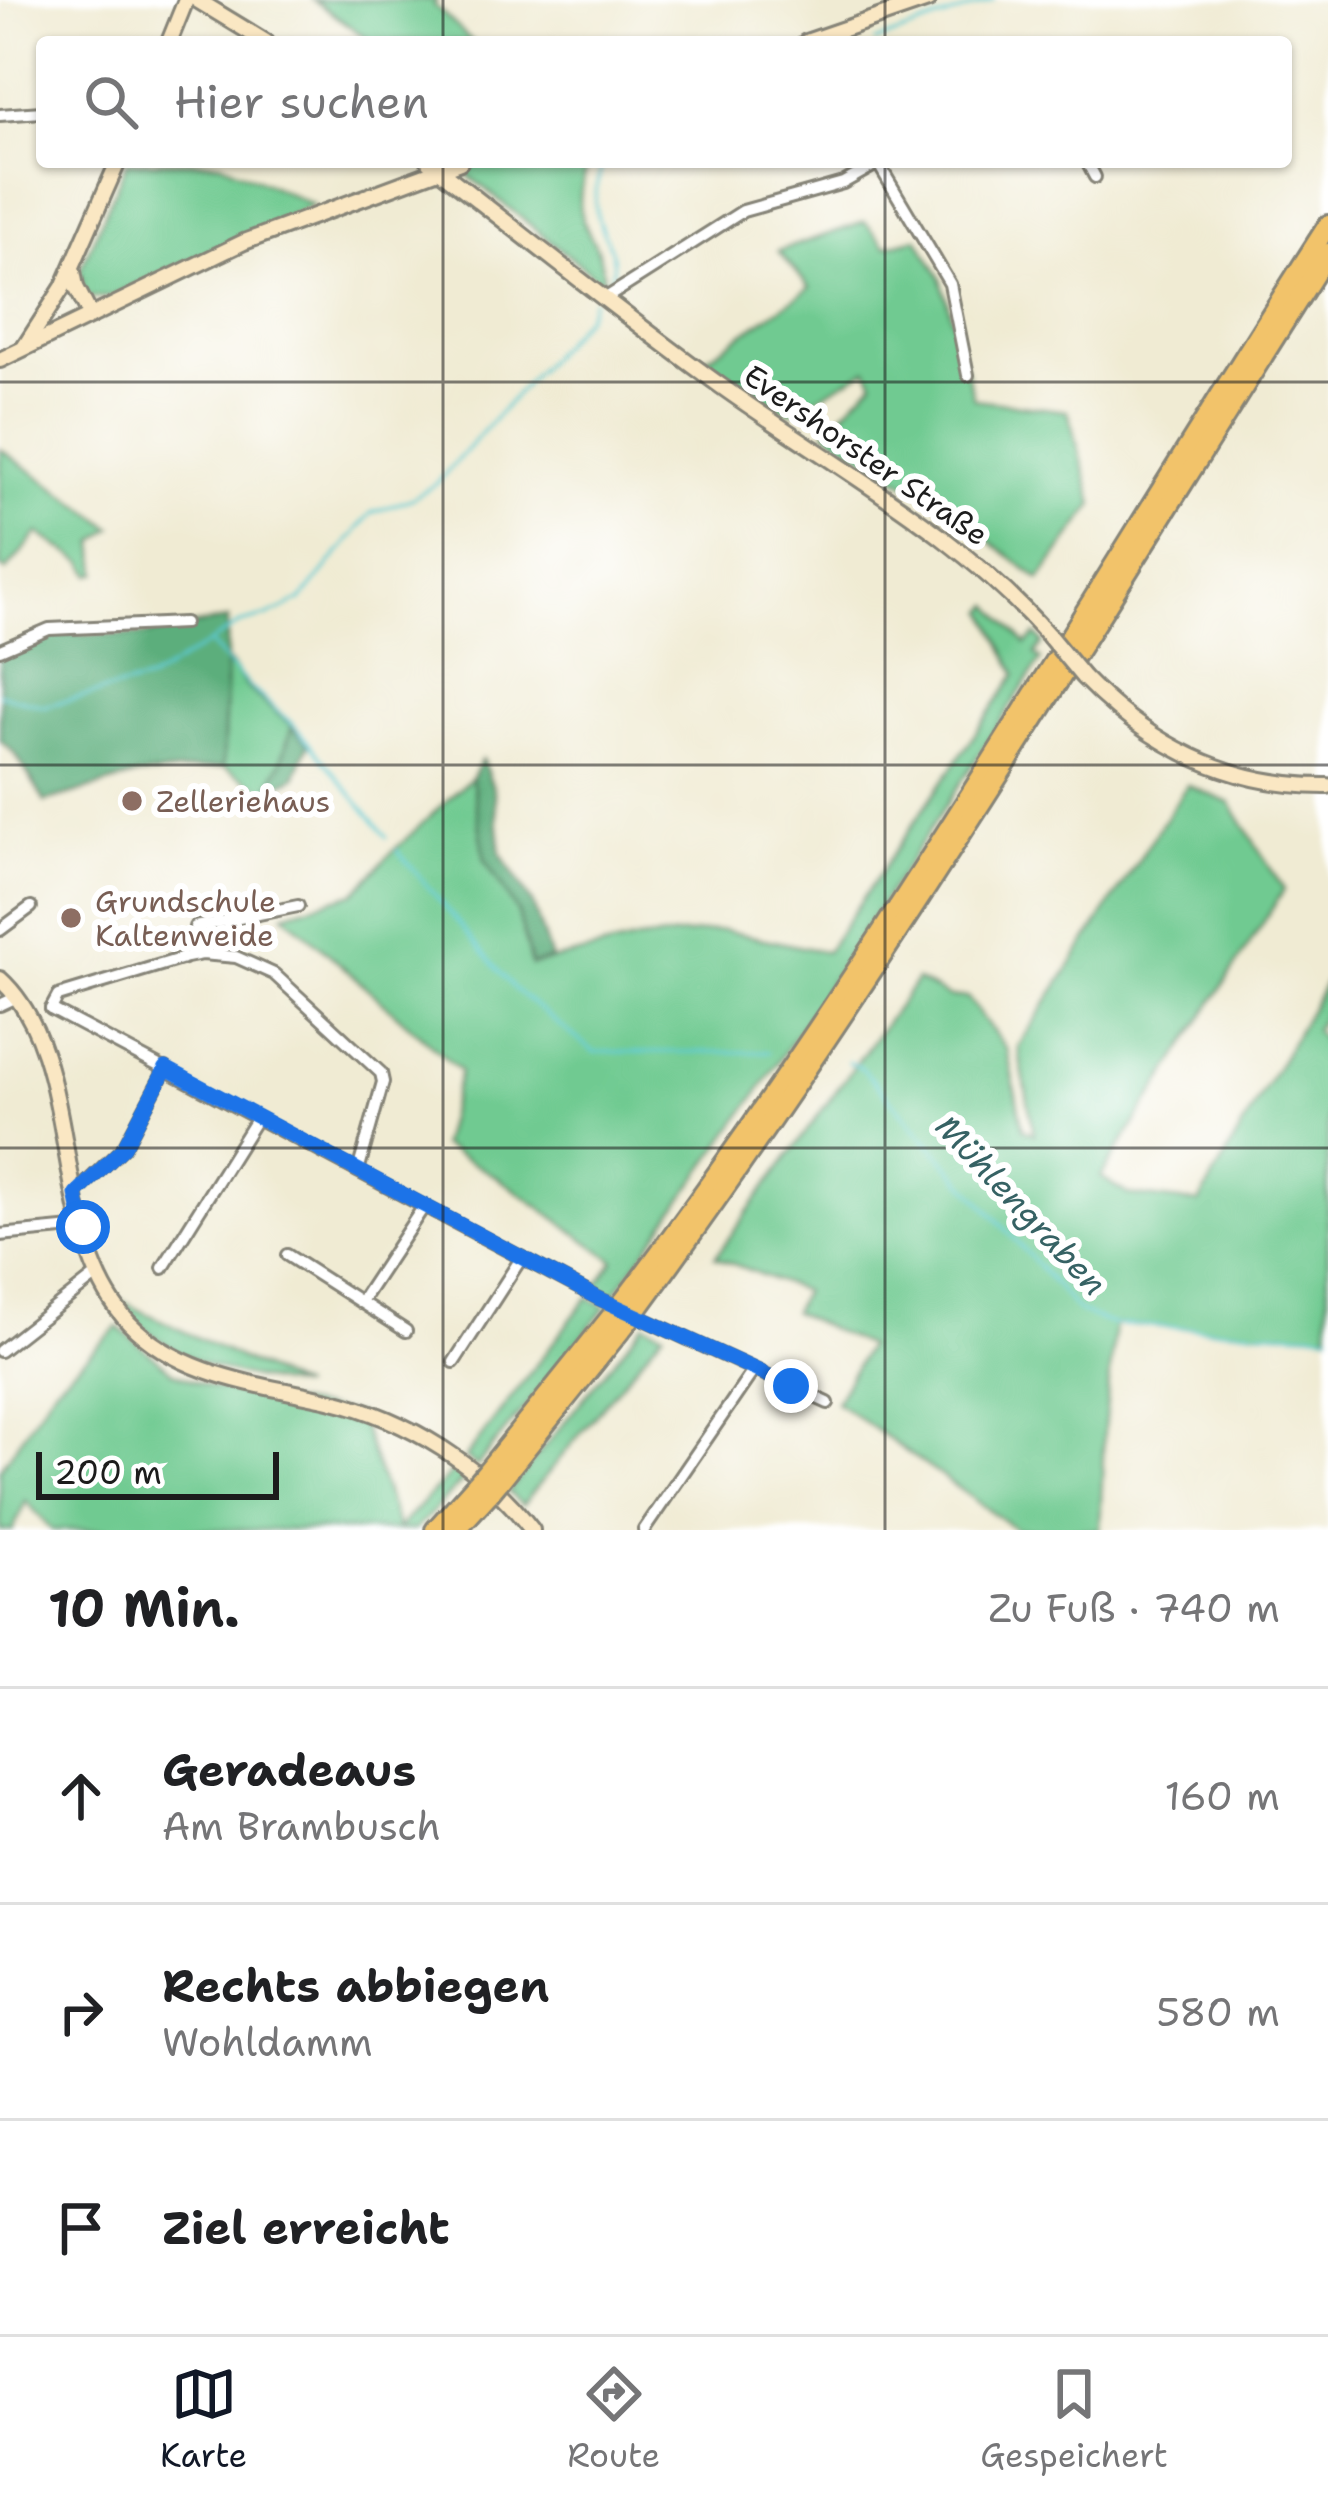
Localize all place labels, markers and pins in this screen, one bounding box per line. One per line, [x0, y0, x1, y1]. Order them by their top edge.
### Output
place label: Zelleriehaus [156, 781, 330, 822]
marker: Zelleriehaus [119, 788, 145, 814]
place label: Grundschule Kaltenweide [95, 881, 276, 956]
marker: Grundschule Kaltenweide [58, 905, 84, 931]

